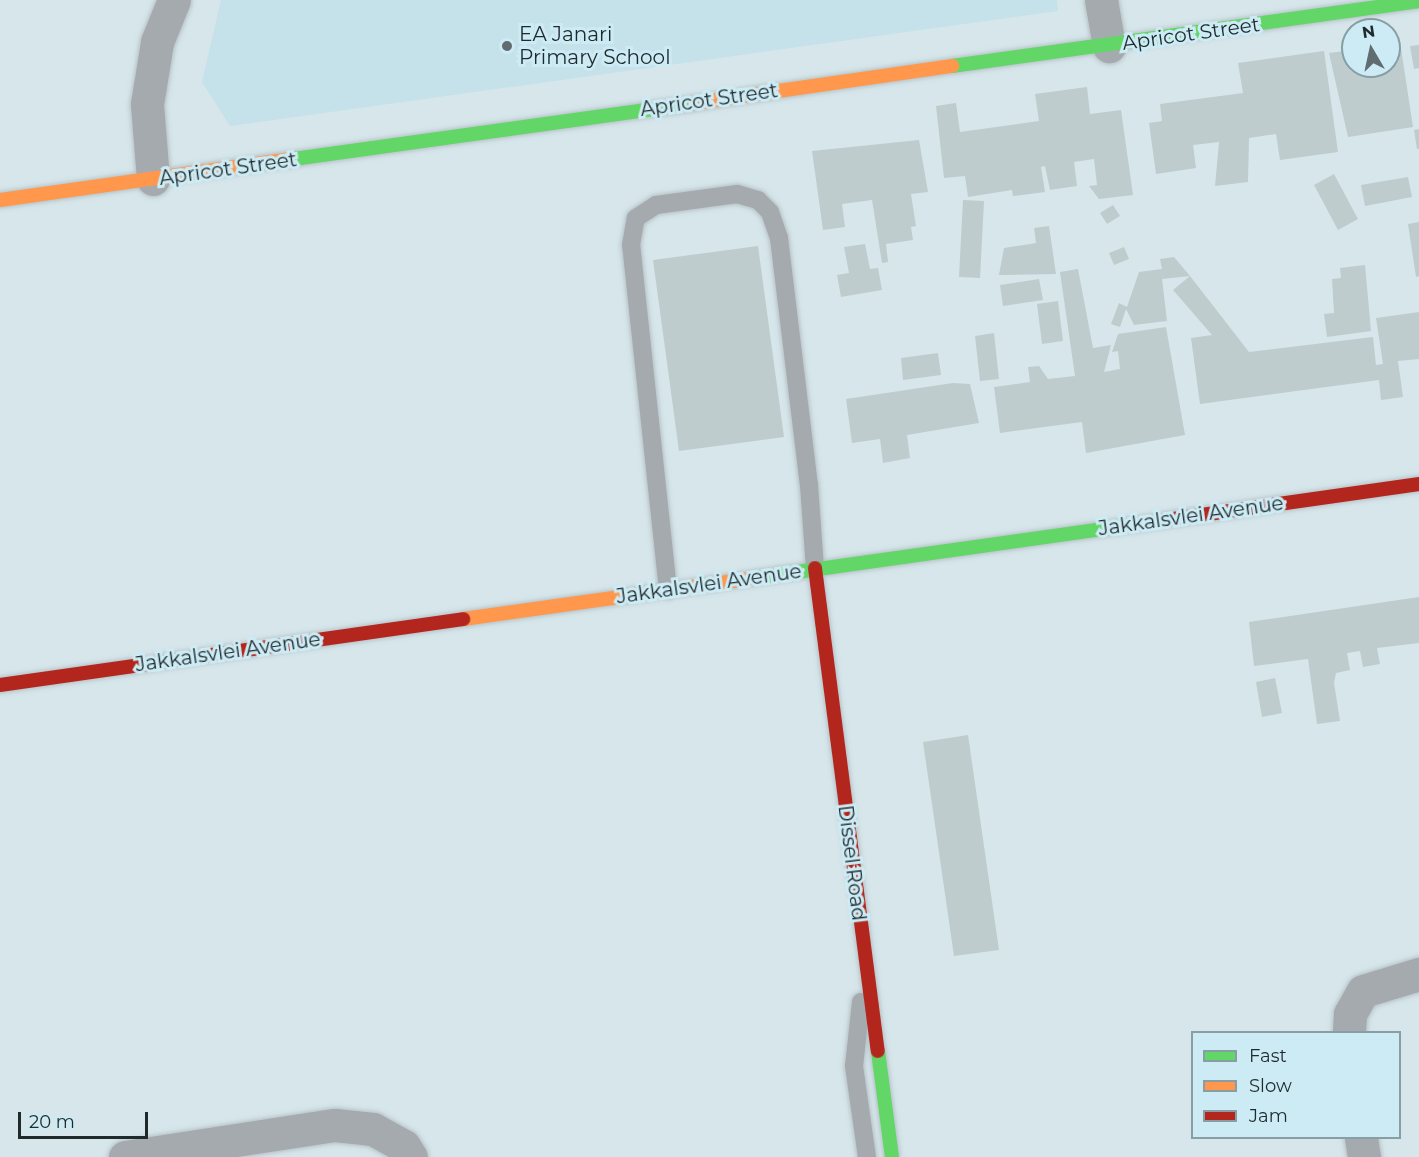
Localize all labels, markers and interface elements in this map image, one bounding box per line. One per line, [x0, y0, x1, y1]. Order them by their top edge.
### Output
street label: Apricot Street [1121, 12, 1261, 56]
north arrow [1341, 18, 1401, 78]
text: N [1361, 21, 1376, 42]
place label: EA Janari Primary School [519, 22, 671, 69]
marker: EA Janari Primary School [500, 39, 514, 53]
street label: Apricot Street [639, 78, 779, 122]
street label: Apricot Street [158, 147, 298, 191]
street label: Jakkalsvlei Avenue [1097, 491, 1285, 541]
street label: Jakkalsvlei Avenue [615, 559, 803, 609]
street label: Jakkalsvlei Avenue [134, 627, 322, 677]
street label: Dissel Road [833, 804, 871, 922]
legend [1191, 1031, 1401, 1139]
text: Fast [1249, 1045, 1287, 1067]
text: Slow [1249, 1075, 1292, 1097]
scale bar [21, 1100, 152, 1138]
text: Jam [1249, 1105, 1288, 1127]
text: 20 m [29, 1111, 75, 1133]

